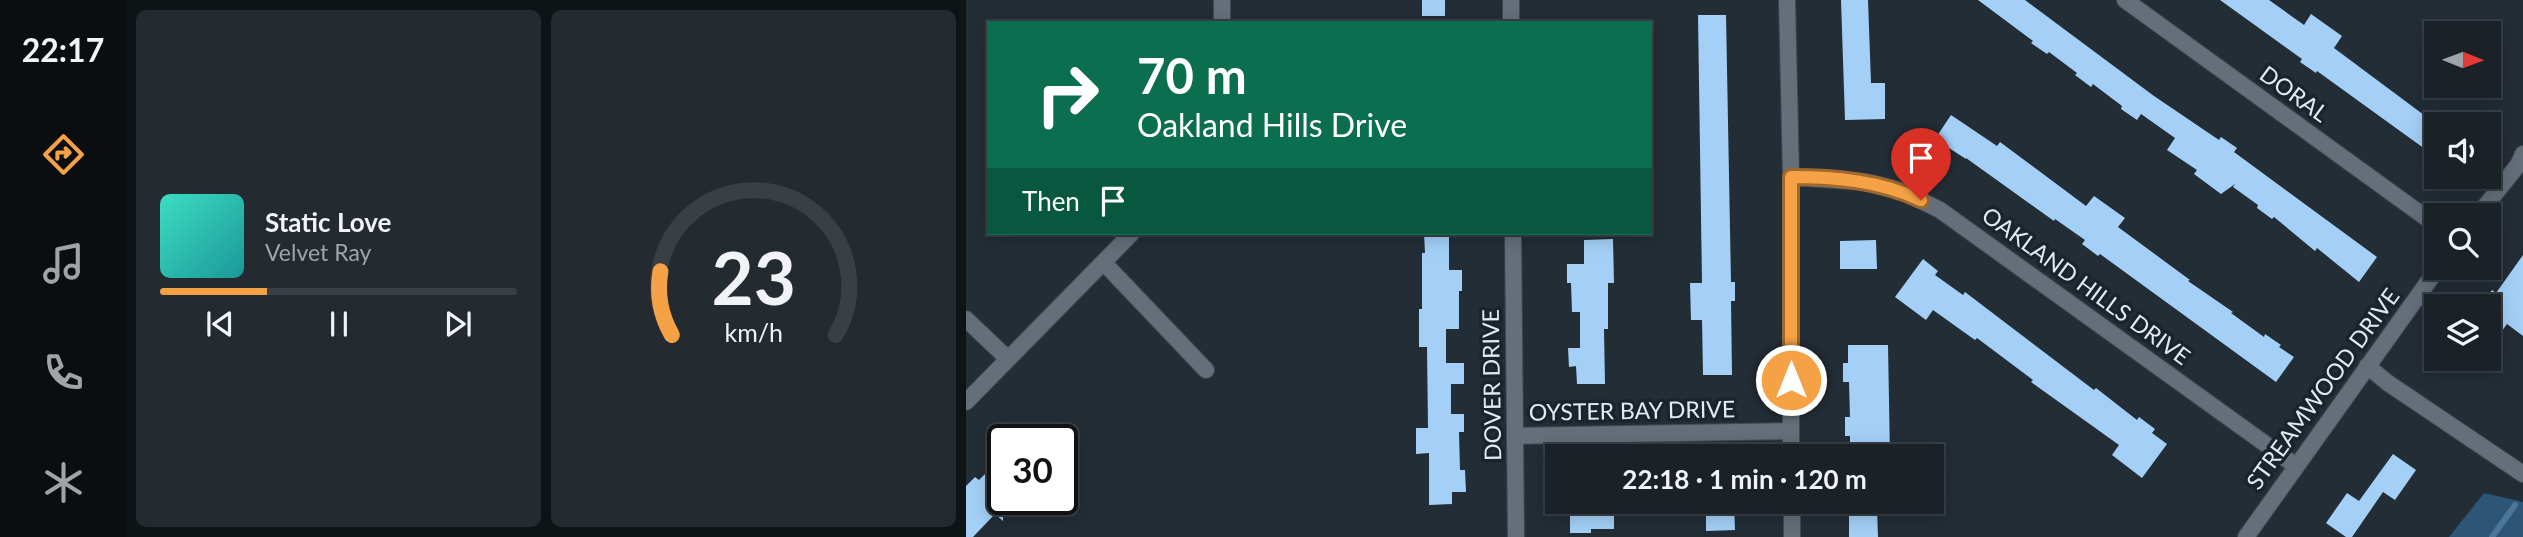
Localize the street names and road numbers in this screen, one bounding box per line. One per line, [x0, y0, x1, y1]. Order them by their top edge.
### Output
street label: DORAL [2255, 59, 2334, 127]
street label: OAKLAND HILLS DRIVE [1977, 200, 2196, 370]
street label: STREAMWOOD DRIVE [2240, 282, 2405, 494]
street label: DOVER DRIVE [1476, 309, 1506, 461]
street label: OYSTER BAY DRIVE [1529, 394, 1735, 426]

